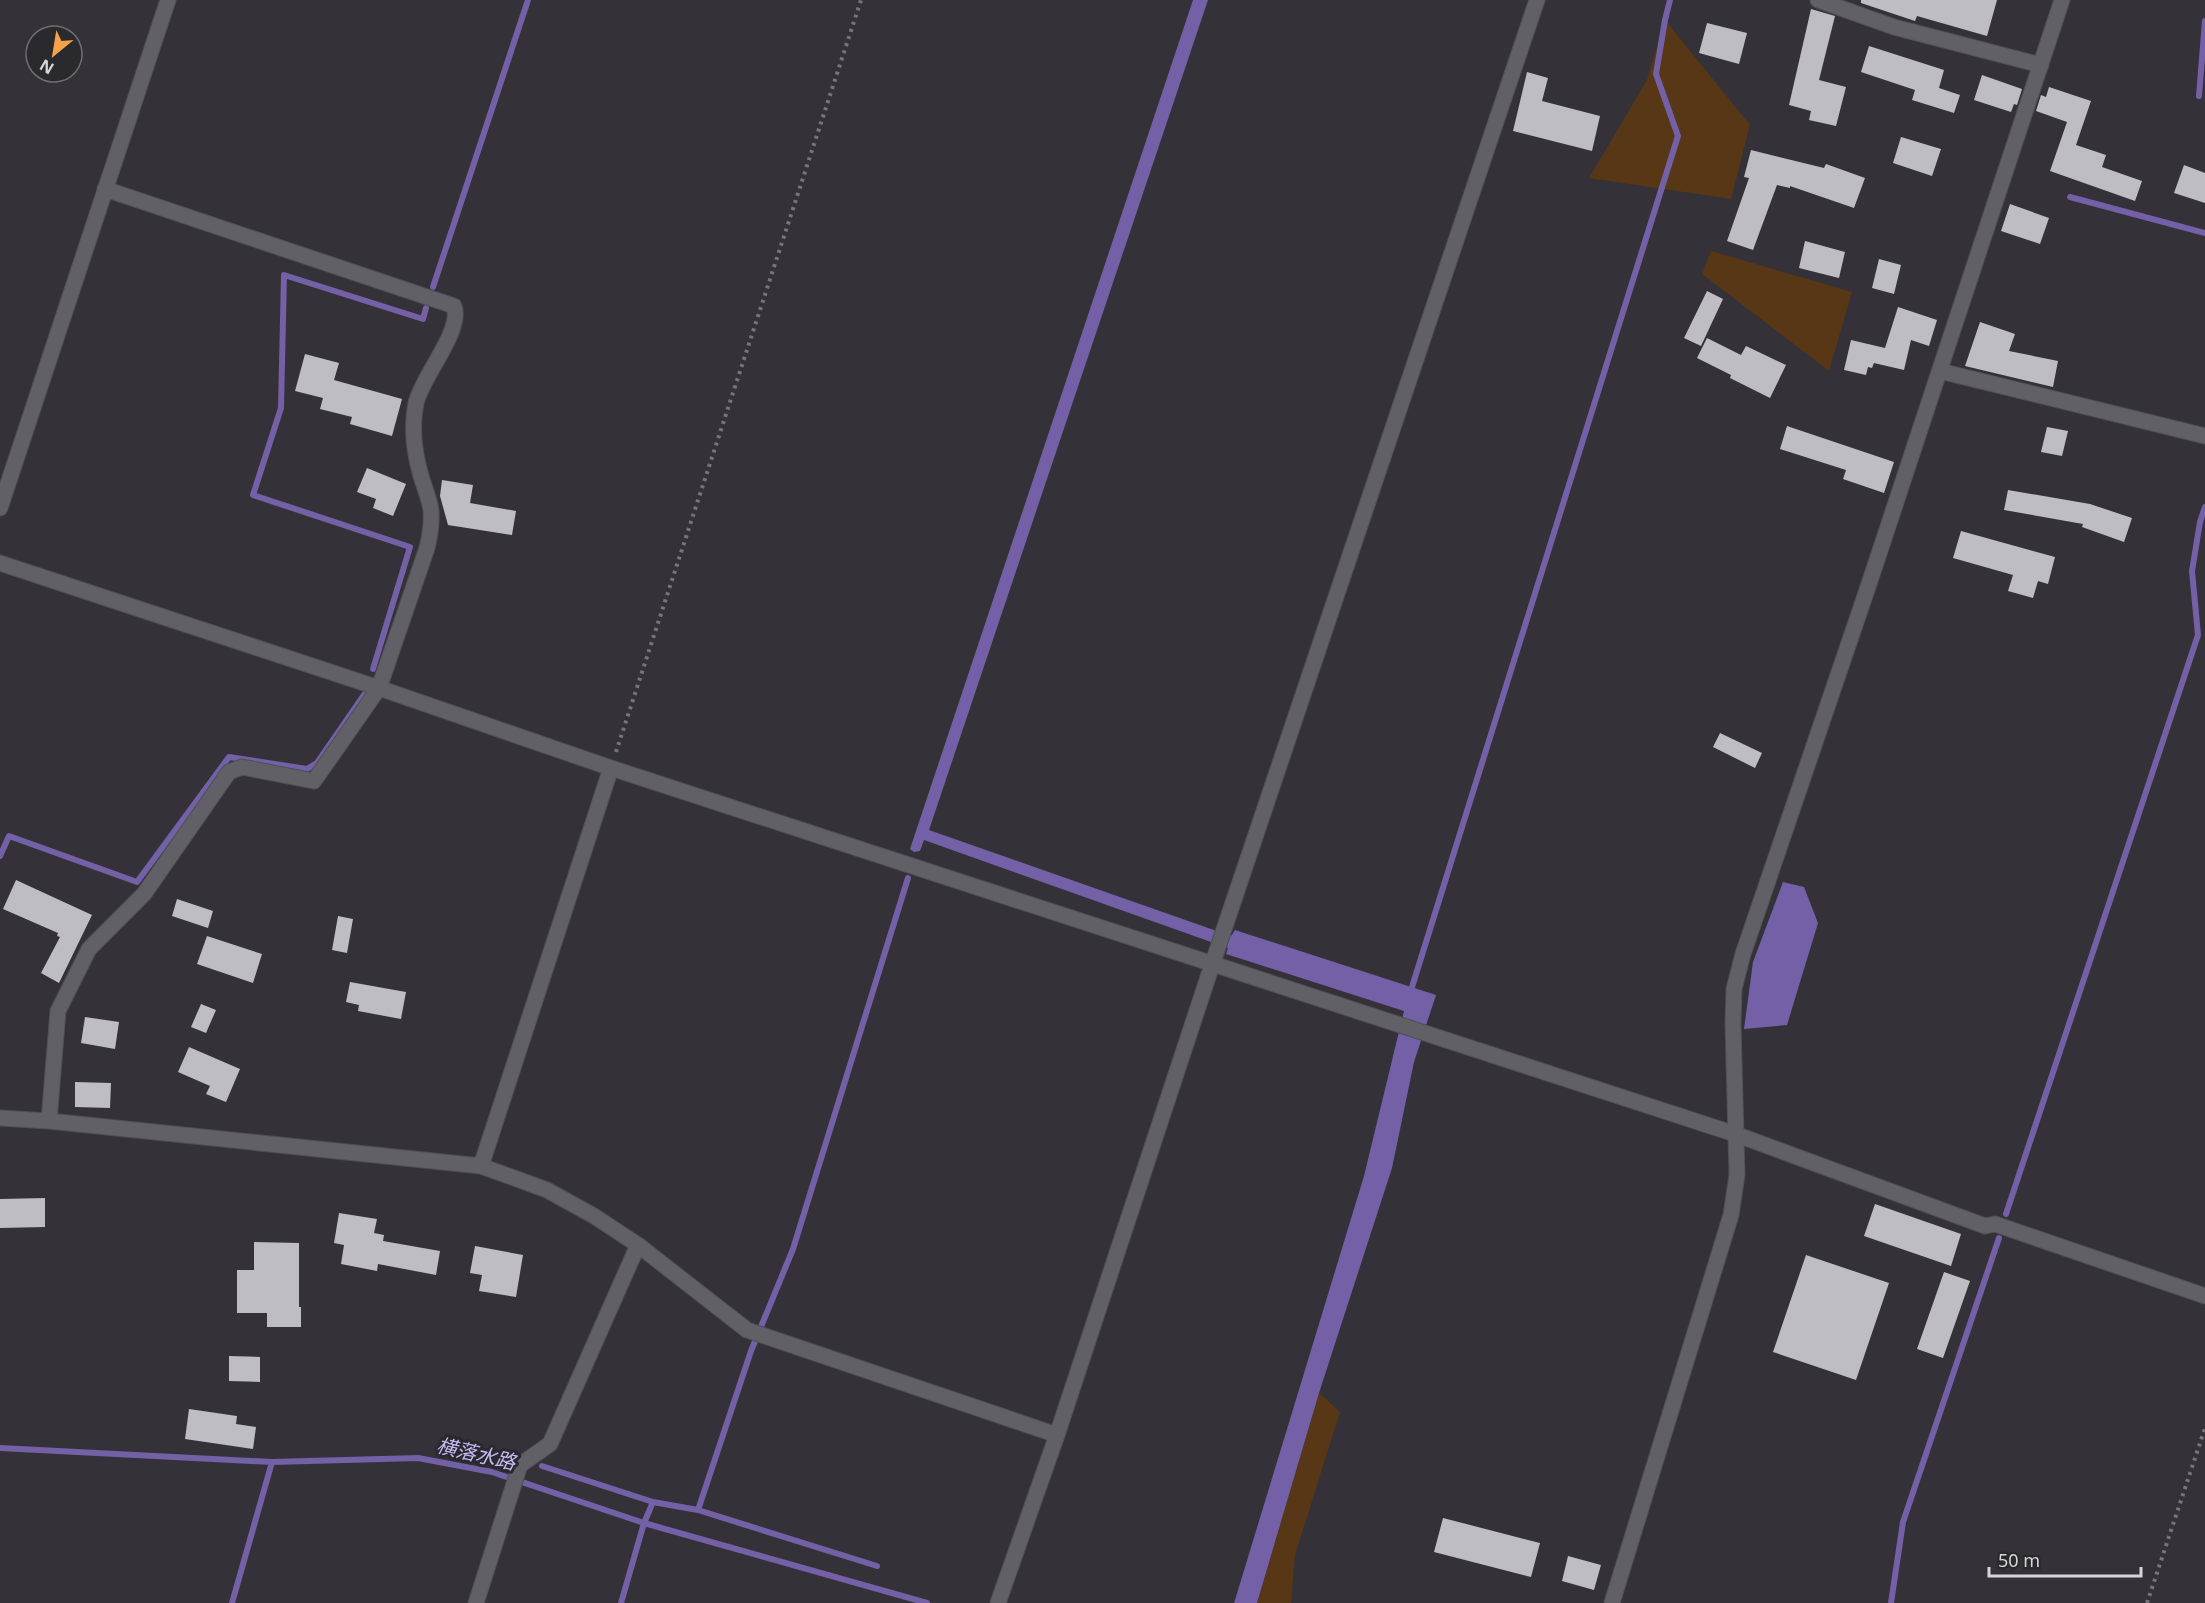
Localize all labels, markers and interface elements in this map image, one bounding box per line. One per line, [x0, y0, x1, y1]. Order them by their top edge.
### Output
north arrow [24, 24, 84, 84]
text: N [35, 54, 58, 80]
water label: 横落水路 [434, 1431, 520, 1476]
scale bar [1989, 1540, 2140, 1578]
text: 50 m [1998, 1548, 2040, 1572]

